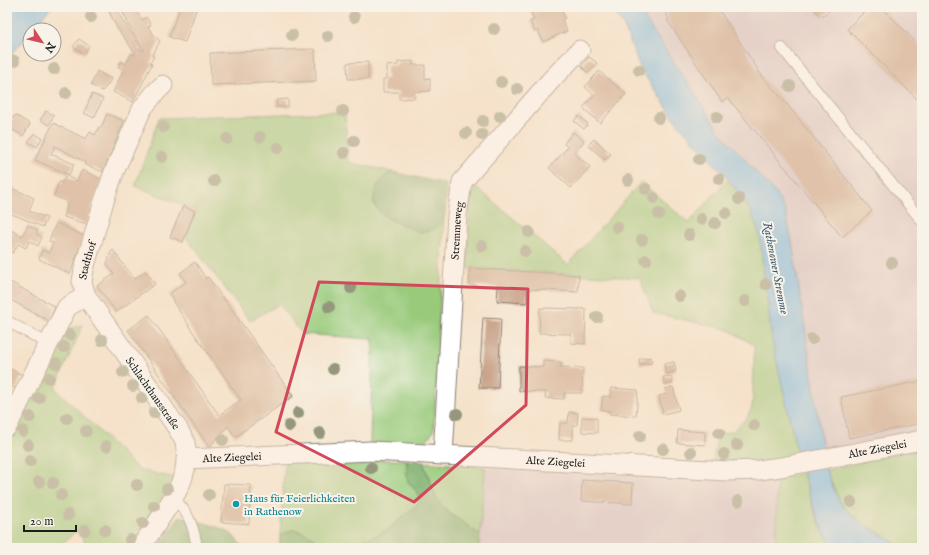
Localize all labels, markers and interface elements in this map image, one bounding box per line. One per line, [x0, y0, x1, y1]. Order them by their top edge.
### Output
north arrow [22, 22, 62, 62]
text: N [41, 38, 58, 55]
street label: Stremmeweg [448, 199, 467, 260]
water label: Rathenower Stremme [759, 221, 792, 315]
street label: Stadthof [76, 238, 100, 281]
street label: Schlachthausstraße [122, 354, 182, 433]
street label: Alte Ziegelei [846, 437, 908, 462]
street label: Alte Ziegelei [201, 450, 262, 466]
street label: Alte Ziegelei [524, 454, 586, 471]
place label: Haus für Feierlichkeiten in Rathenow [244, 492, 355, 519]
marker: Haus für Feierlichkeiten in Rathenow [231, 499, 241, 509]
scale bar [24, 507, 76, 533]
text: 20 m [30, 514, 53, 529]

